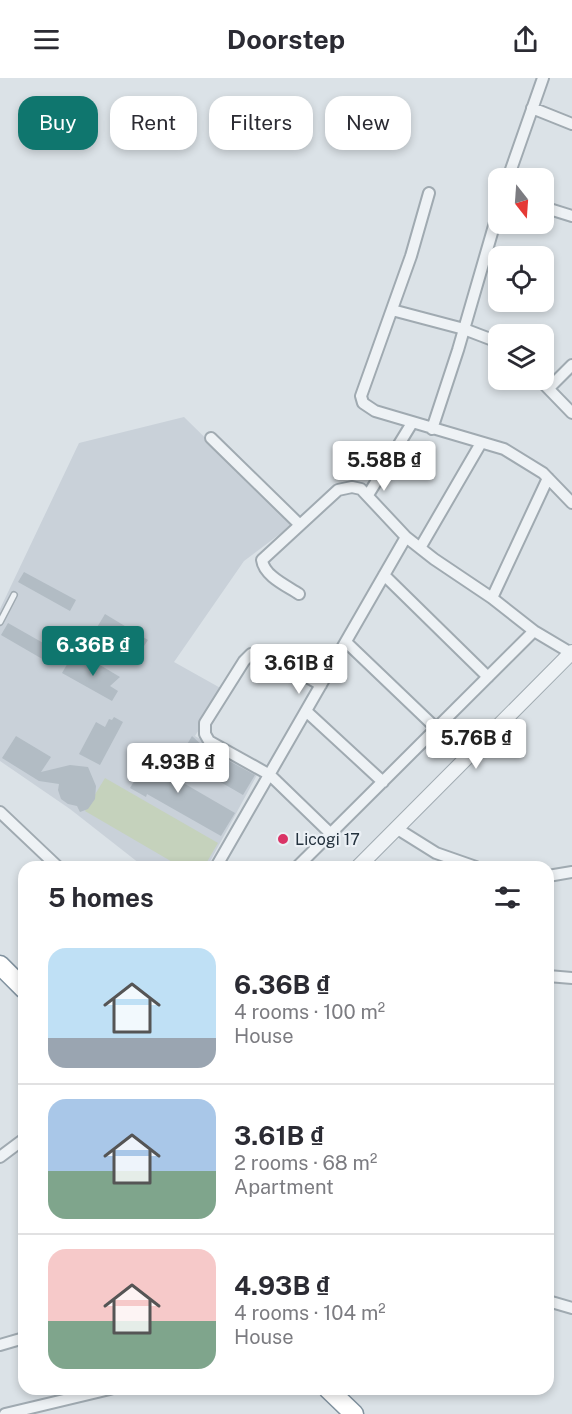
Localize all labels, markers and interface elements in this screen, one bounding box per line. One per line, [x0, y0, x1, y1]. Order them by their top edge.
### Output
icon: menu [30, 23, 63, 56]
text: Doorstep [227, 23, 345, 55]
icon: share [509, 23, 542, 56]
chip: Buy [18, 96, 98, 150]
chip: Rent [110, 96, 197, 150]
chip: Filters [209, 96, 313, 150]
chip: New [325, 96, 411, 150]
north arrow [488, 168, 554, 234]
map controls [488, 168, 554, 390]
button: locate [488, 246, 554, 312]
button: layers [488, 324, 554, 390]
pin: 5.58B ₫ [329, 441, 439, 492]
text: 5.58B ₫ [347, 448, 421, 472]
pin: 6.36B ₫ [38, 626, 148, 677]
text: 6.36B ₫ [56, 633, 130, 657]
pin: 3.61B ₫ [244, 644, 354, 695]
text: 3.61B ₫ [264, 651, 334, 675]
pin: 5.76B ₫ [421, 719, 531, 770]
text: 5.76B ₫ [440, 726, 512, 750]
pin: 4.93B ₫ [123, 743, 233, 794]
text: 4.93B ₫ [141, 750, 215, 774]
place label: Licogi 17 [295, 830, 360, 849]
marker: Licogi 17 [276, 832, 290, 846]
icon: filters [491, 881, 524, 914]
text: 5 homes [48, 882, 154, 913]
text: 6.36B ₫ [234, 969, 330, 1000]
icon: home [96, 972, 168, 1044]
text: 4 rooms · 100 m² [234, 1000, 385, 1024]
text: House [234, 1024, 294, 1048]
text: 3.61B ₫ [234, 1120, 324, 1151]
icon: home [96, 1123, 168, 1195]
text: 2 rooms · 68 m² [234, 1151, 377, 1175]
text: Apartment [234, 1175, 334, 1199]
text: 4.93B ₫ [234, 1270, 330, 1301]
icon: home [96, 1273, 168, 1345]
text: 4 rooms · 104 m² [234, 1301, 386, 1325]
text: House [234, 1325, 294, 1349]

